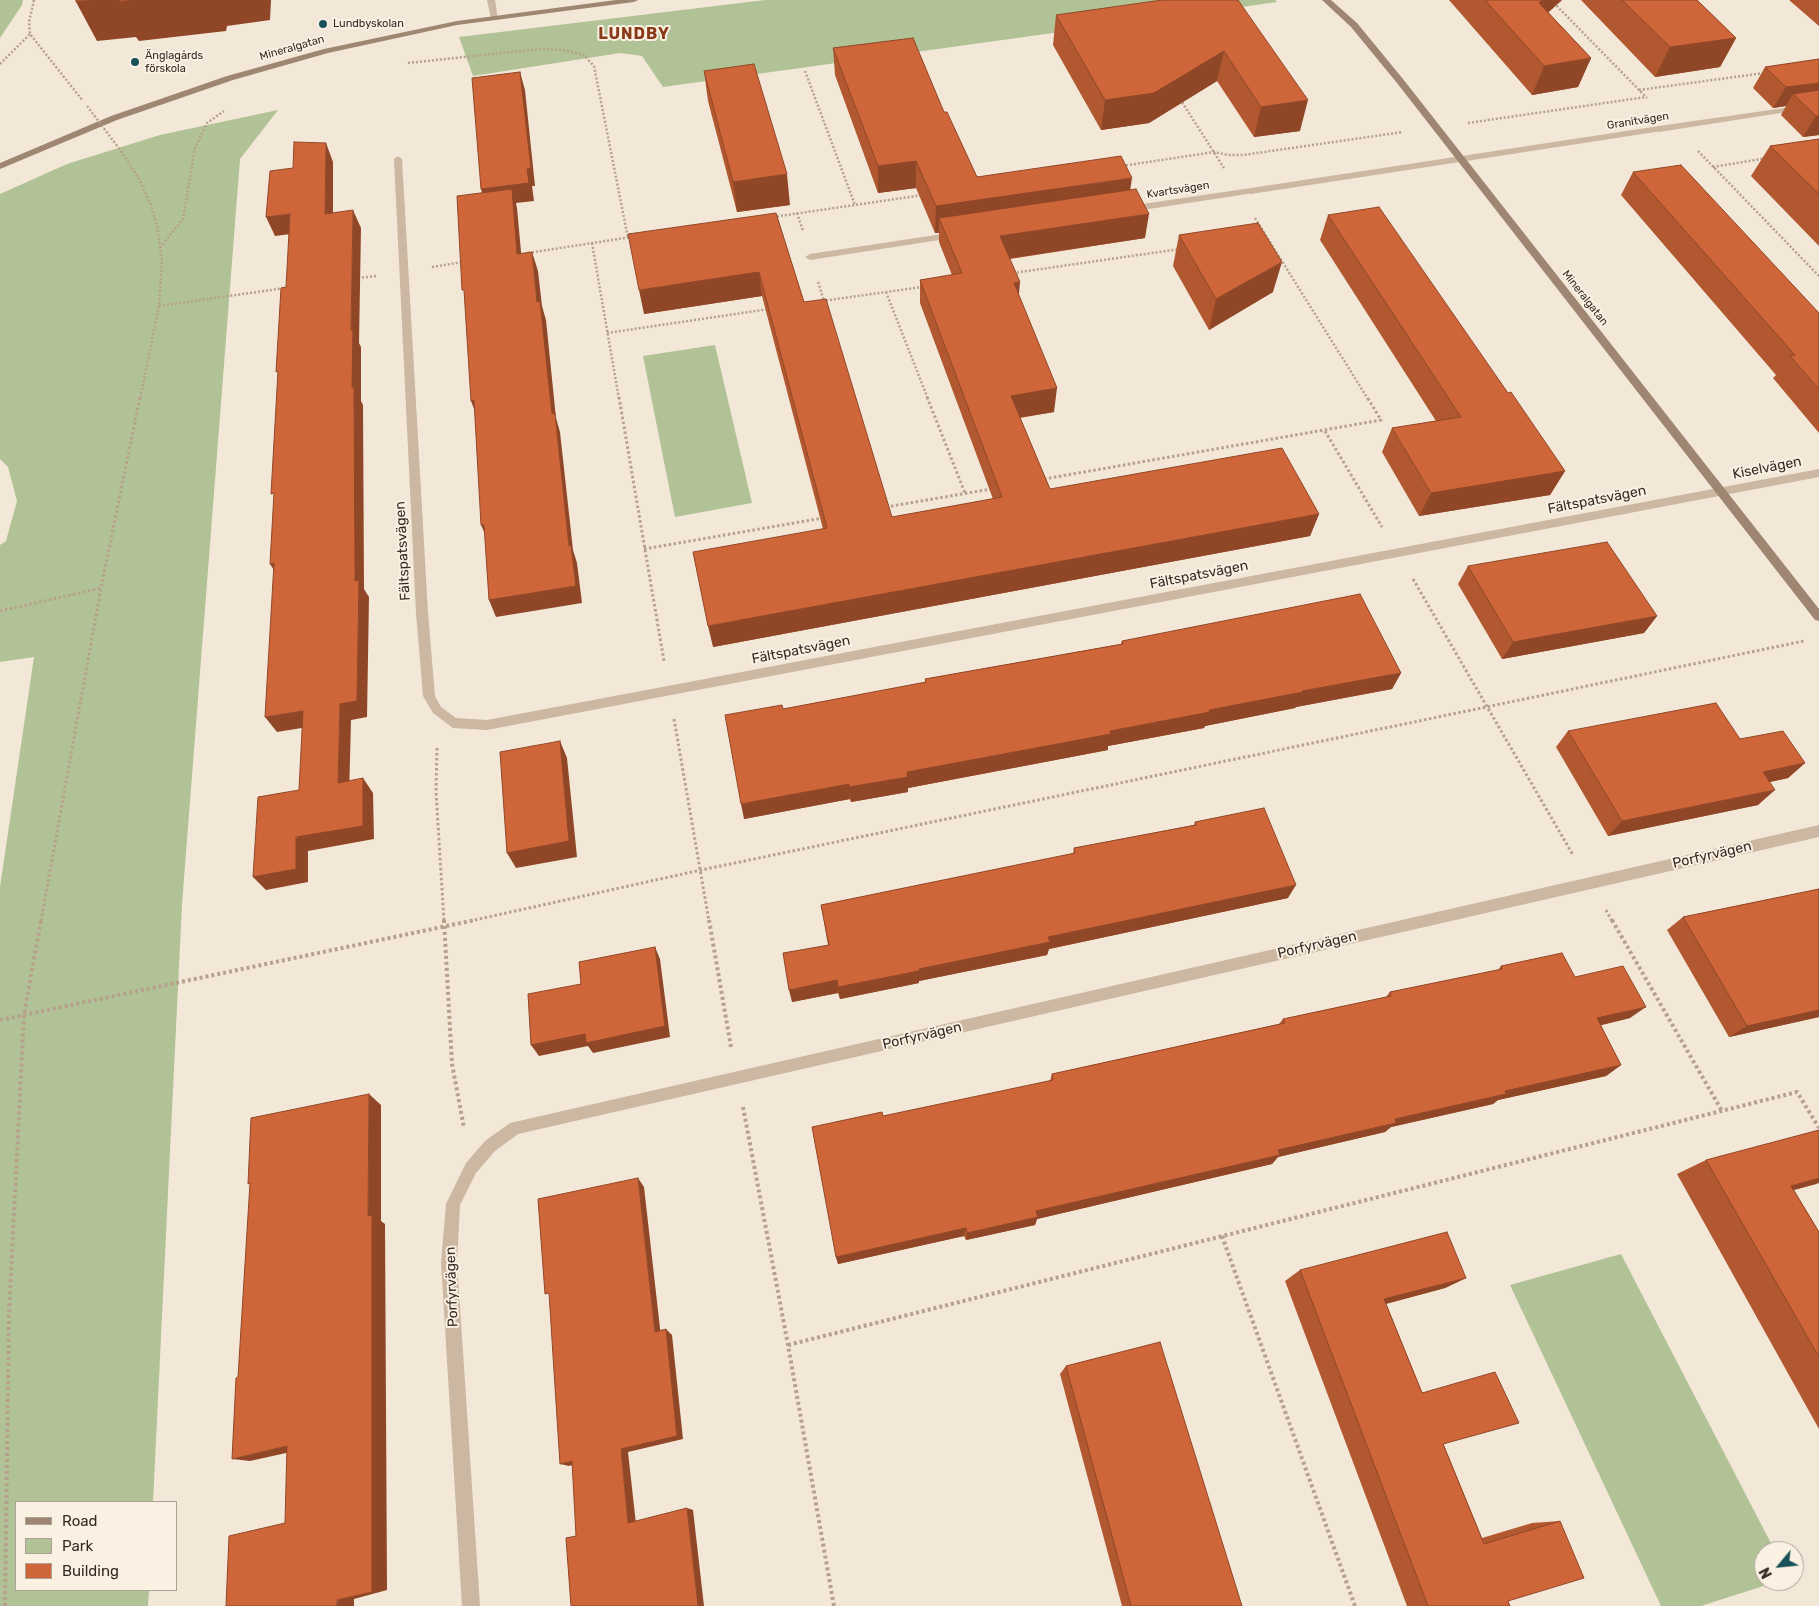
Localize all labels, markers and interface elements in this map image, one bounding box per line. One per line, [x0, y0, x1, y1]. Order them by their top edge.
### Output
place label: Lundbyskolan [333, 17, 404, 31]
marker: Lundbyskolan [317, 18, 329, 30]
district label: LUNDBY [597, 24, 671, 44]
street label: Mineralgatan [258, 32, 326, 64]
place label: Änglagårds förskola [145, 49, 203, 75]
marker: Änglagårds förskola [129, 56, 141, 68]
street label: Granitvägen [1606, 110, 1670, 132]
street label: Kvartsvägen [1146, 179, 1210, 201]
street label: Mineralgatan [1559, 268, 1611, 328]
street label: Kiselvägen [1731, 453, 1803, 483]
street label: Fältspatsvägen [1546, 482, 1648, 518]
street label: Fältspatsvägen [392, 501, 414, 601]
street label: Fältspatsvägen [1148, 557, 1250, 593]
street label: Fältspatsvägen [750, 632, 852, 668]
street label: Porfyrvägen [1671, 838, 1753, 872]
street label: Porfyrvägen [1276, 928, 1358, 962]
street label: Porfyrvägen [881, 1019, 963, 1053]
street label: Porfyrvägen [442, 1246, 462, 1328]
legend [15, 1501, 178, 1591]
text: Road [62, 1512, 98, 1530]
text: Park [62, 1537, 93, 1555]
north arrow [1754, 1541, 1804, 1591]
text: Building [62, 1562, 119, 1580]
text: N [1756, 1564, 1776, 1581]

